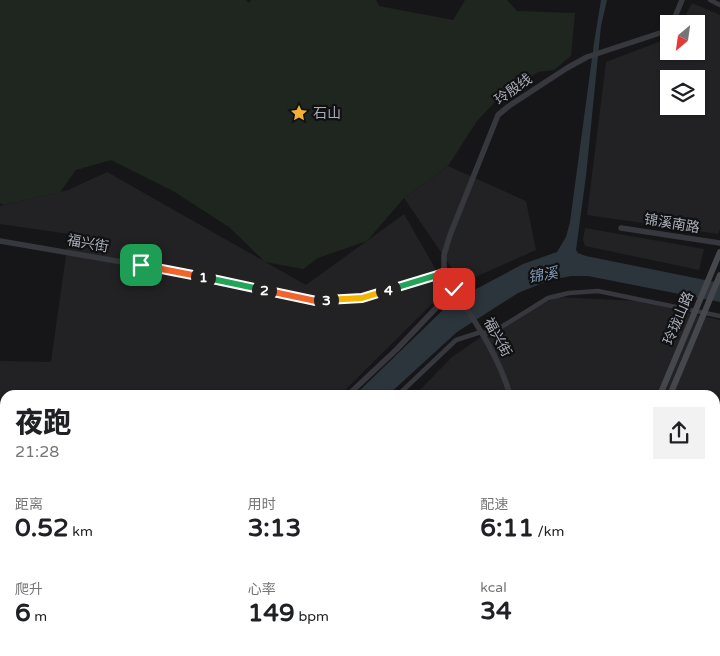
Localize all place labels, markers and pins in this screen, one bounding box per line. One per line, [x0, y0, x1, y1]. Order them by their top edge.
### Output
place icon: 石山 [289, 103, 309, 123]
place label: 石山 [313, 105, 341, 122]
pin [120, 244, 162, 286]
pin: 1 [190, 264, 216, 290]
pin [433, 268, 475, 310]
pin: 2 [252, 278, 276, 302]
pin: 4 [376, 278, 400, 302]
pin: 3 [314, 288, 338, 312]

